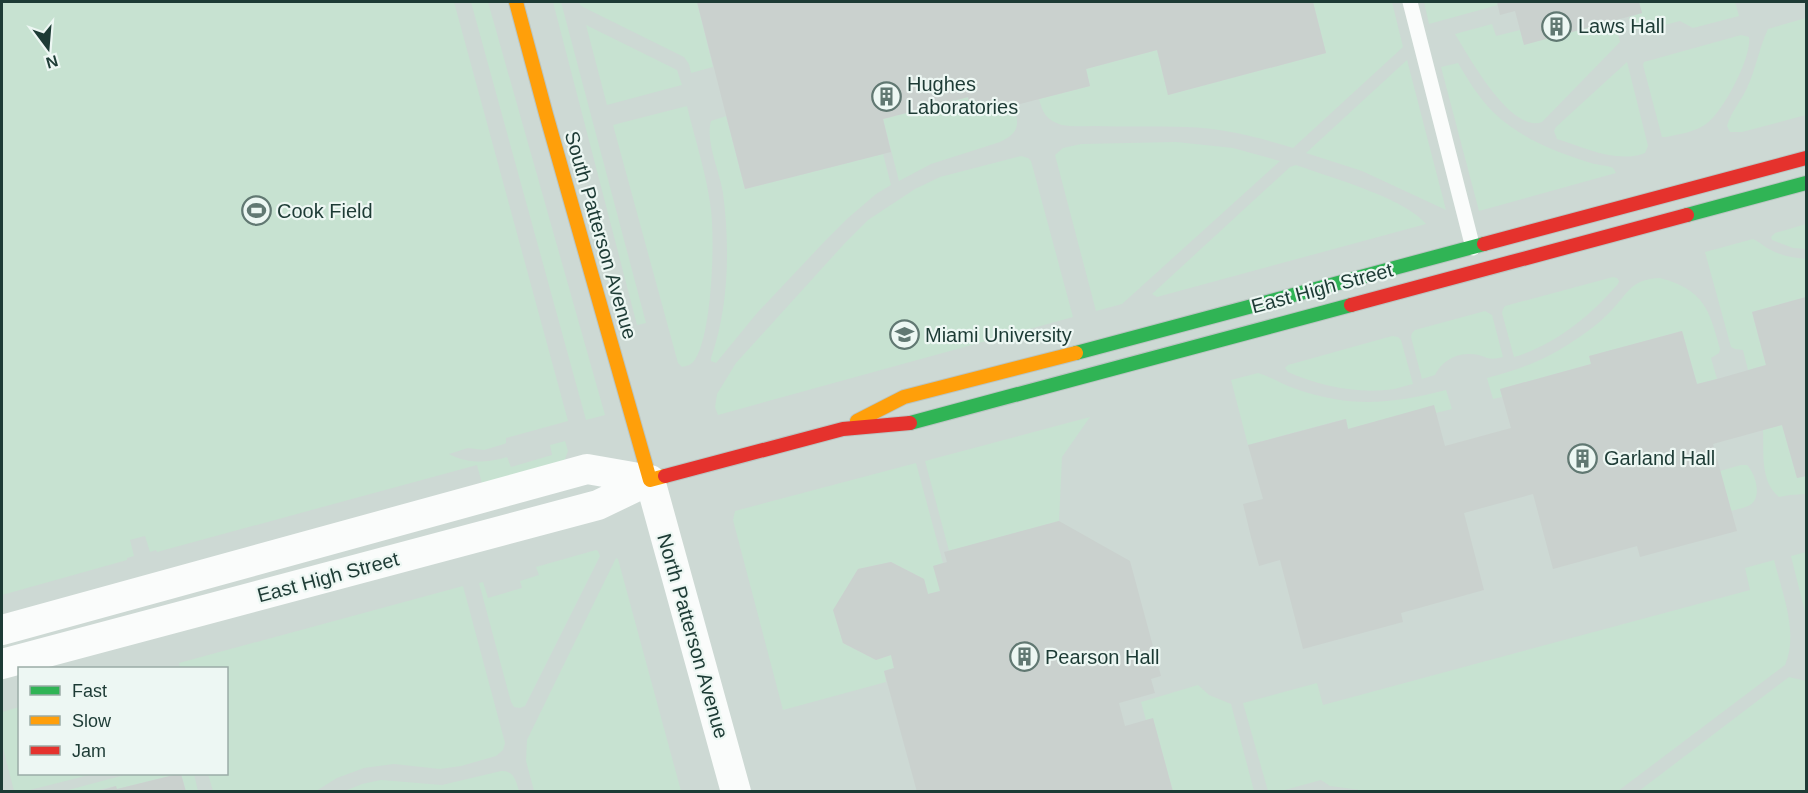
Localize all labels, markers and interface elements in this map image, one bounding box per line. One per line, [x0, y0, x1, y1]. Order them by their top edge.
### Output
building icon: Laws Hall [1541, 10, 1573, 42]
place label: Laws Hall [1578, 15, 1665, 37]
north arrow [18, 18, 78, 78]
text: N [44, 52, 60, 72]
place label: Hughes Laboratories [907, 73, 1018, 118]
building icon: Hughes Laboratories [870, 80, 902, 112]
street label: South Patterson Avenue [561, 128, 641, 342]
sports icon: Cook Field [240, 195, 272, 227]
place label: Cook Field [277, 200, 373, 222]
street label: East High Street [1249, 258, 1396, 317]
school or university icon: Miami University [888, 319, 920, 351]
place label: Miami University [925, 324, 1072, 346]
building icon: Garland Hall [1567, 442, 1599, 474]
place label: Garland Hall [1604, 447, 1715, 469]
street label: North Patterson Avenue [653, 531, 733, 741]
street label: East High Street [255, 547, 402, 606]
building icon: Pearson Hall [1008, 641, 1040, 673]
place label: Pearson Hall [1045, 646, 1160, 668]
legend [18, 667, 228, 775]
text: Fast [72, 681, 107, 701]
text: Slow [72, 711, 112, 731]
text: Jam [72, 741, 106, 761]

